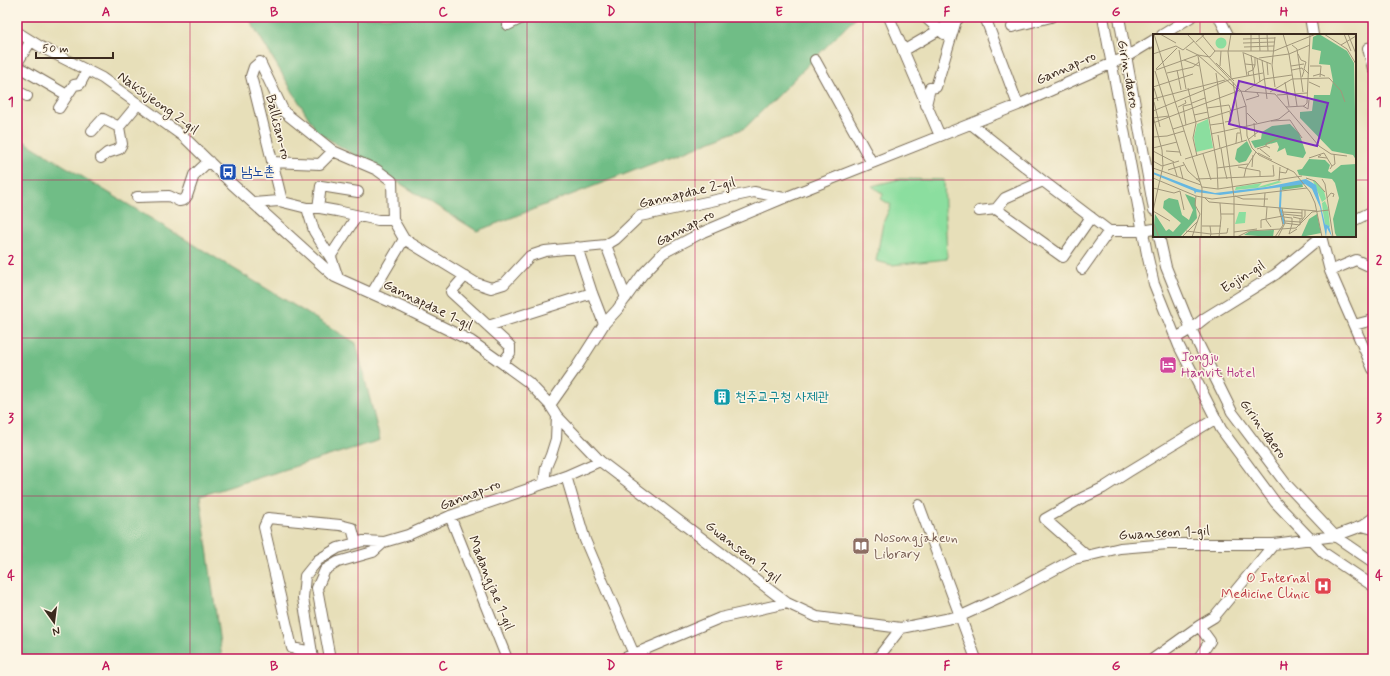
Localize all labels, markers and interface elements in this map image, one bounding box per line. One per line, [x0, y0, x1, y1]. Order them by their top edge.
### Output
text: A [102, 4, 110, 21]
text: B [270, 4, 279, 21]
text: C [438, 4, 448, 21]
text: D [607, 4, 616, 21]
text: E [775, 4, 783, 21]
text: F [944, 4, 951, 21]
text: G [1112, 4, 1121, 21]
text: H [1280, 4, 1289, 21]
scale bar [36, 34, 113, 60]
inset map [1153, 34, 1356, 237]
street label: Girin-daero [1113, 38, 1143, 110]
text: 50 m [42, 41, 69, 57]
street label: Gannap-ro [1033, 47, 1099, 89]
street label: Naksujeong 2-gil [113, 67, 202, 139]
street label: Ballisan-ro [261, 93, 295, 161]
text: 1 [8, 94, 14, 111]
text: 1 [1376, 94, 1382, 111]
bus stop icon: 남노촌 [218, 162, 238, 182]
place label: 남노촌 [241, 163, 275, 181]
street label: Gannapdae 2-gil [637, 173, 737, 213]
street label: Gannap-ro [653, 205, 717, 251]
text: 2 [8, 252, 15, 269]
text: 2 [1376, 252, 1383, 269]
street label: Eojin-gil [1218, 256, 1268, 298]
street label: Gannapdae 1-gil [380, 275, 476, 335]
place label: Jongju Hanvit Hotel [1181, 348, 1256, 382]
hotel icon: Jongju Hanvit Hotel [1158, 355, 1178, 375]
building icon: 천주교구청 사제관 [712, 387, 732, 407]
place label: 천주교구청 사제관 [735, 388, 829, 406]
street label: Girin-daero [1235, 396, 1291, 462]
text: 3 [8, 410, 14, 427]
text: 3 [1376, 410, 1382, 427]
street label: Gannap-ro [437, 475, 503, 515]
street label: Gwanseon 1-gil [701, 517, 785, 587]
street label: Gwanseon 1-gil [1118, 522, 1210, 544]
place label: Nosongjakeun Library [874, 529, 958, 563]
street label: Madangjae 1-gil [464, 533, 518, 633]
library icon: Nosongjakeun Library [851, 536, 871, 556]
text: 4 [7, 568, 15, 585]
text: 4 [1375, 568, 1383, 585]
place label: O Internal Medicine Clinic [1221, 569, 1311, 603]
hospital icon: O Internal Medicine Clinic [1313, 576, 1333, 596]
north arrow [34, 602, 74, 642]
text: N [51, 623, 61, 638]
text: A [102, 658, 110, 675]
text: B [270, 658, 279, 675]
text: C [438, 658, 448, 675]
text: D [607, 658, 616, 675]
text: E [775, 658, 783, 675]
text: F [944, 658, 951, 675]
text: G [1112, 658, 1121, 675]
text: H [1280, 658, 1289, 675]

